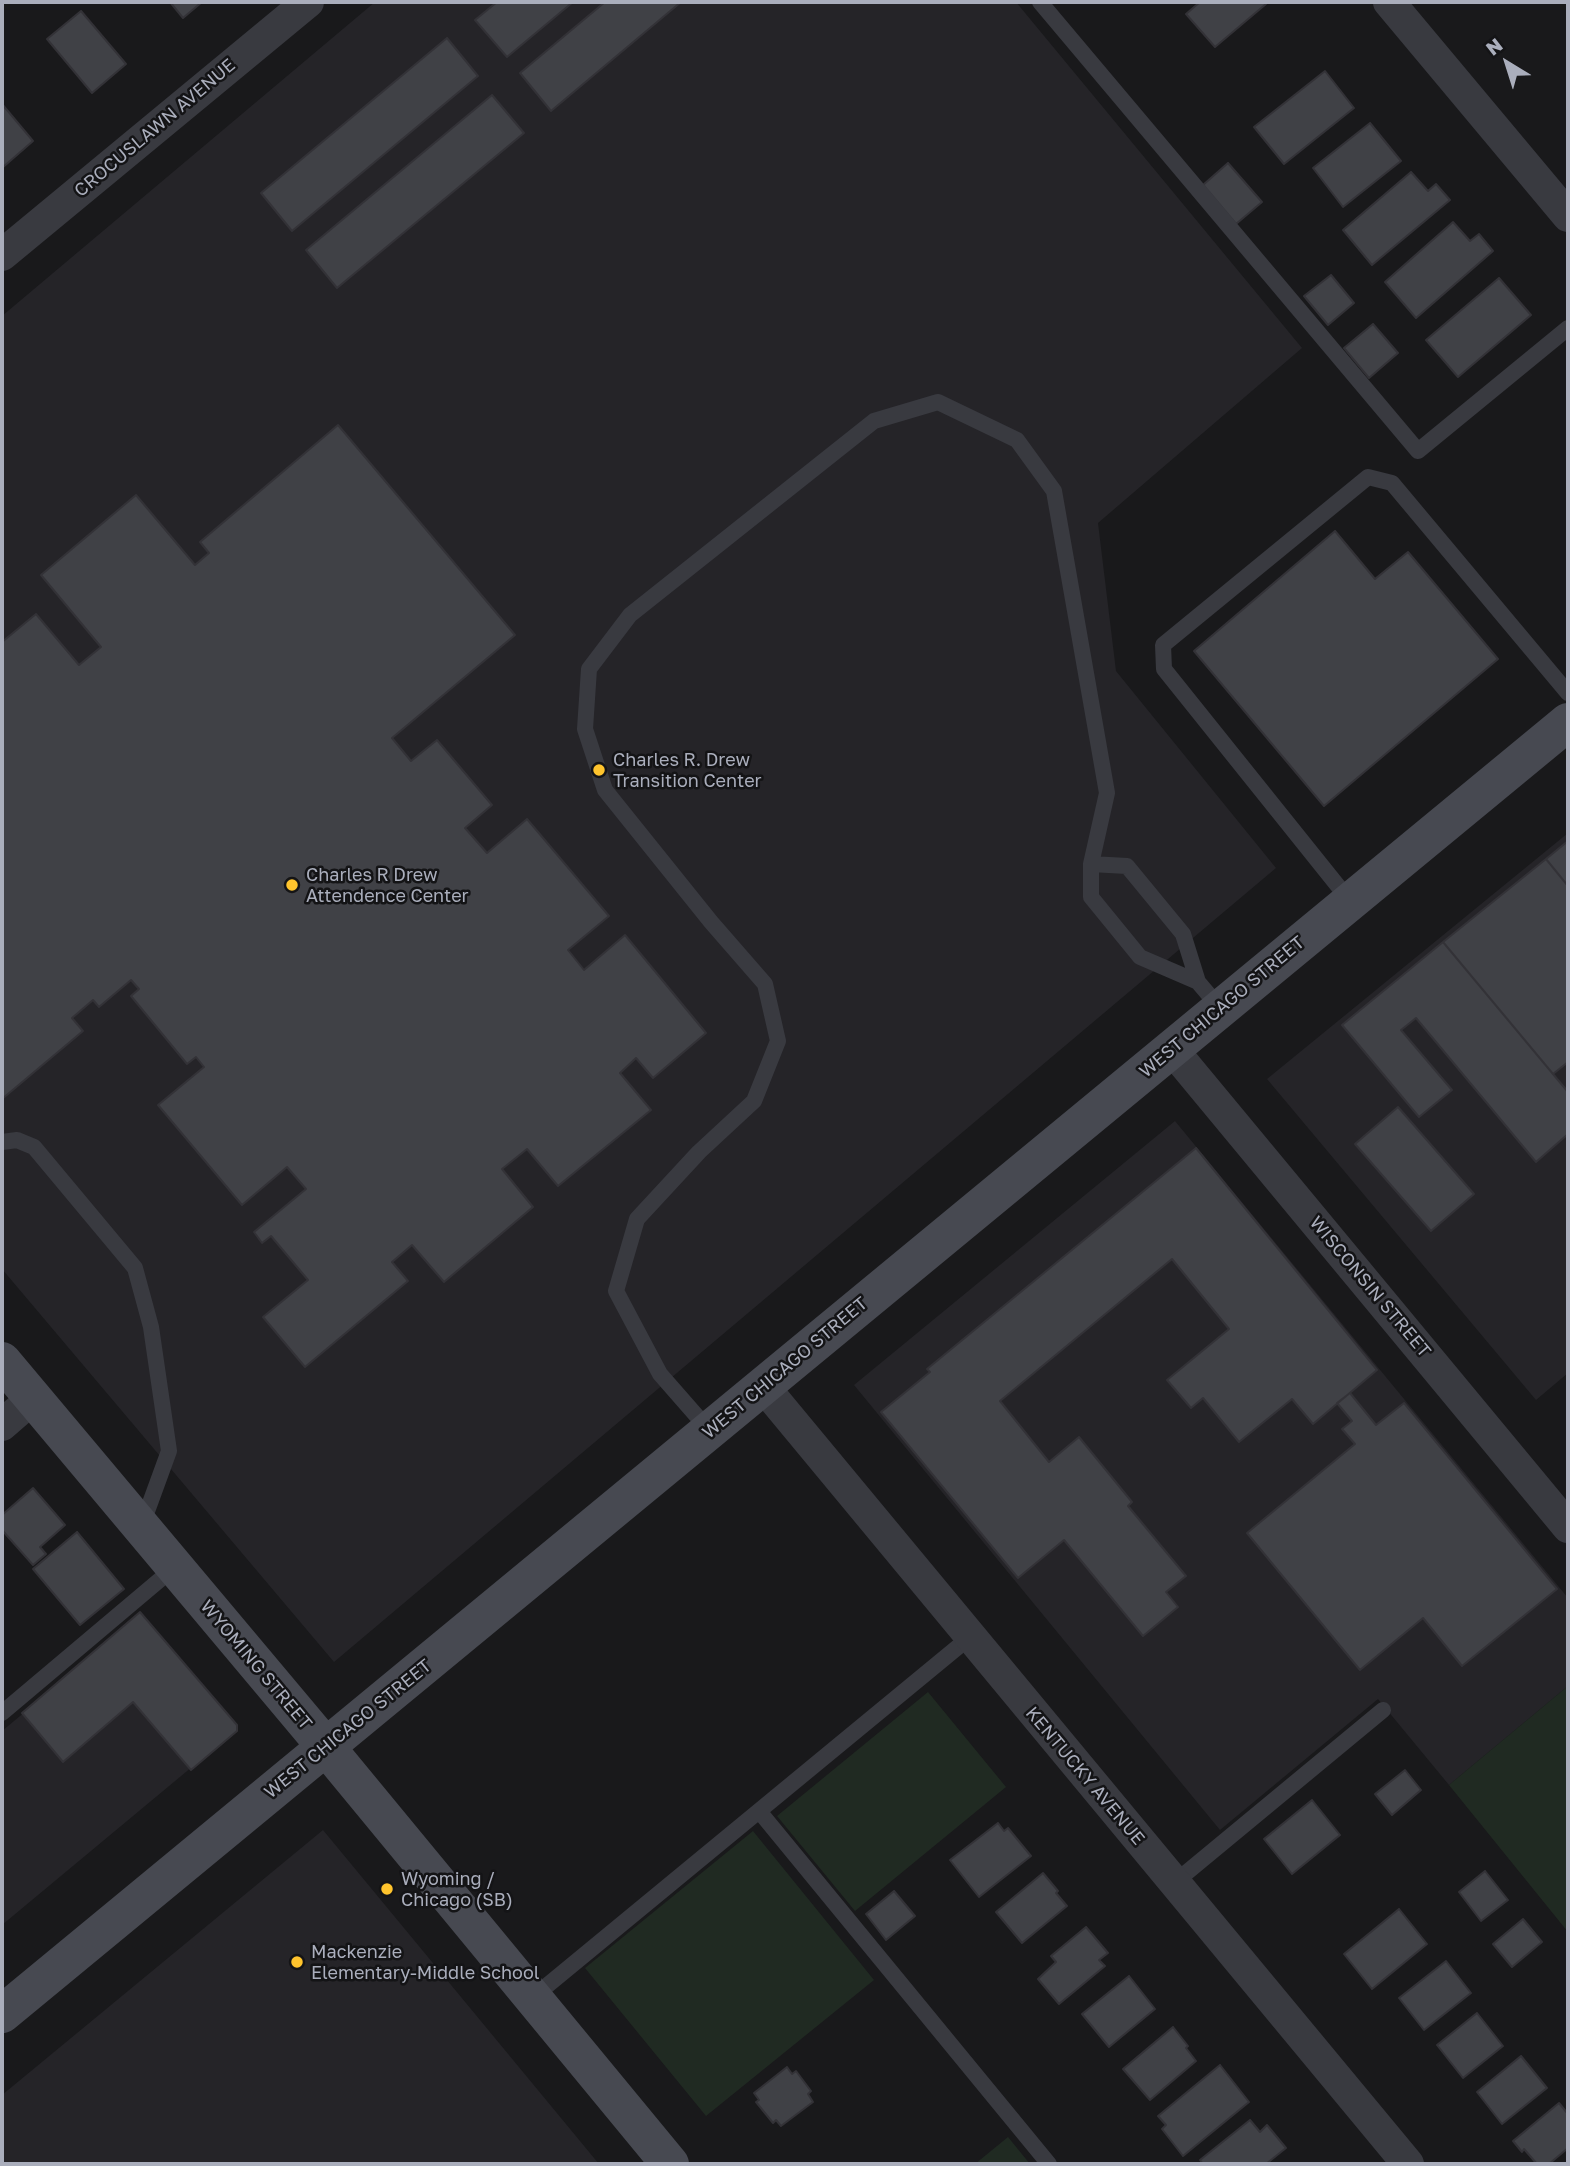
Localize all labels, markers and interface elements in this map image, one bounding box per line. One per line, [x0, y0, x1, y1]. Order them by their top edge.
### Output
north arrow [1472, 28, 1542, 98]
text: N [1481, 33, 1507, 60]
street label: CROCUSLAWN AVENUE [70, 54, 240, 202]
place label: Charles R. Drew Transition Center [613, 749, 762, 792]
marker: Charles R. Drew Transition Center [591, 762, 607, 778]
place label: Charles R Drew Attendence Center [306, 864, 469, 906]
marker: Charles R Drew Attendence Center [284, 877, 300, 893]
street label: WEST CHICAGO STREET [1135, 932, 1309, 1082]
street label: WISCONSIN STREET [1305, 1212, 1435, 1362]
street label: WEST CHICAGO STREET [698, 1293, 872, 1443]
street label: WYOMING STREET [196, 1596, 316, 1734]
street label: WEST CHICAGO STREET [260, 1655, 436, 1803]
street label: KENTUCKY AVENUE [1021, 1703, 1149, 1849]
place label: Wyoming / Chicago (SB) [401, 1868, 513, 1910]
marker: Wyoming / Chicago (SB) [379, 1881, 395, 1897]
place label: Mackenzie Elementary-Middle School [311, 1941, 539, 1983]
marker: Mackenzie Elementary-Middle School [289, 1954, 305, 1970]

